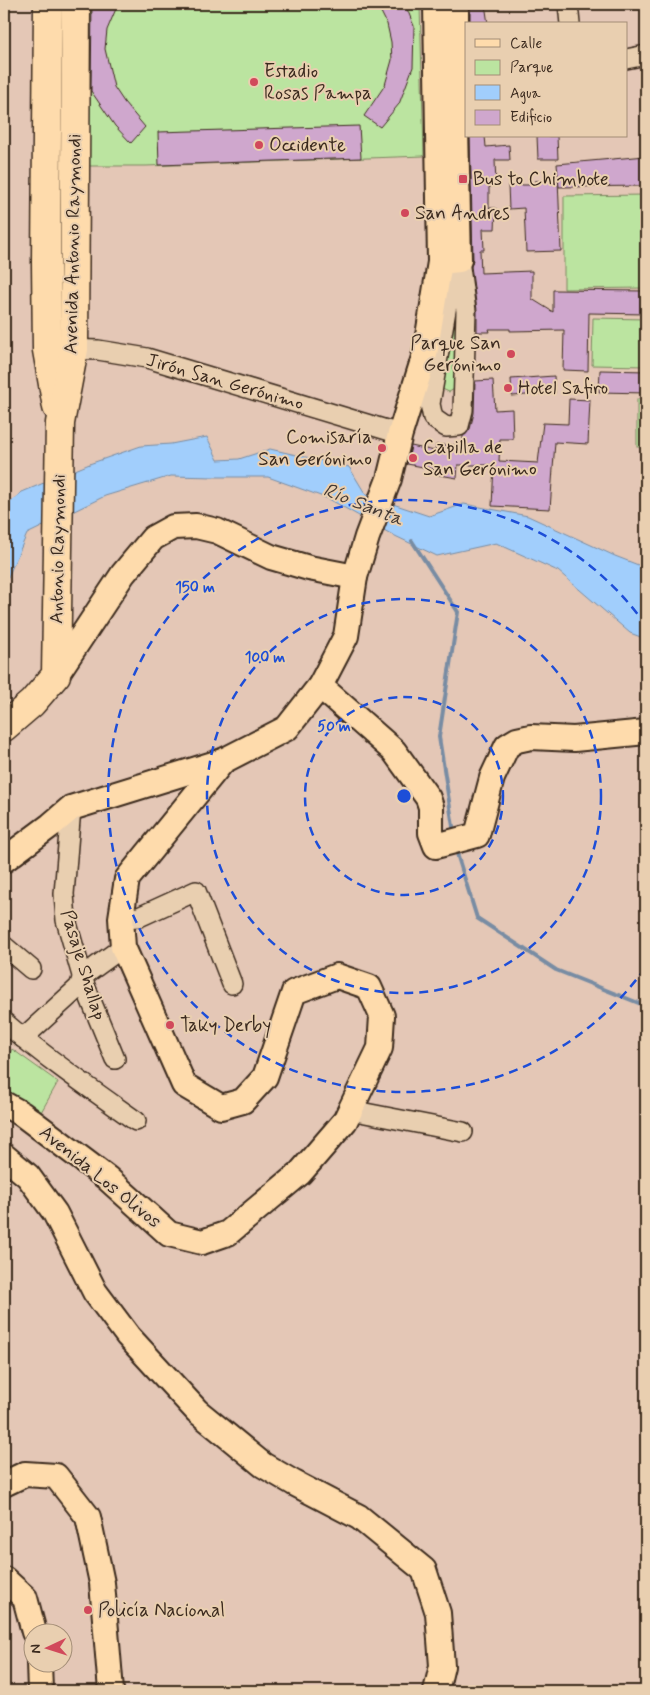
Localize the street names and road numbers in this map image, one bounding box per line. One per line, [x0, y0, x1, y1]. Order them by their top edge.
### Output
street label: Avenida Antonio Raymondi [59, 134, 87, 354]
street label: Jirón San Gerónimo [143, 348, 307, 416]
street label: Antonio Raymondi [44, 474, 72, 624]
street label: Pasaje Shallap [53, 907, 112, 1023]
street label: Avenida Los Olivos [34, 1120, 166, 1234]

